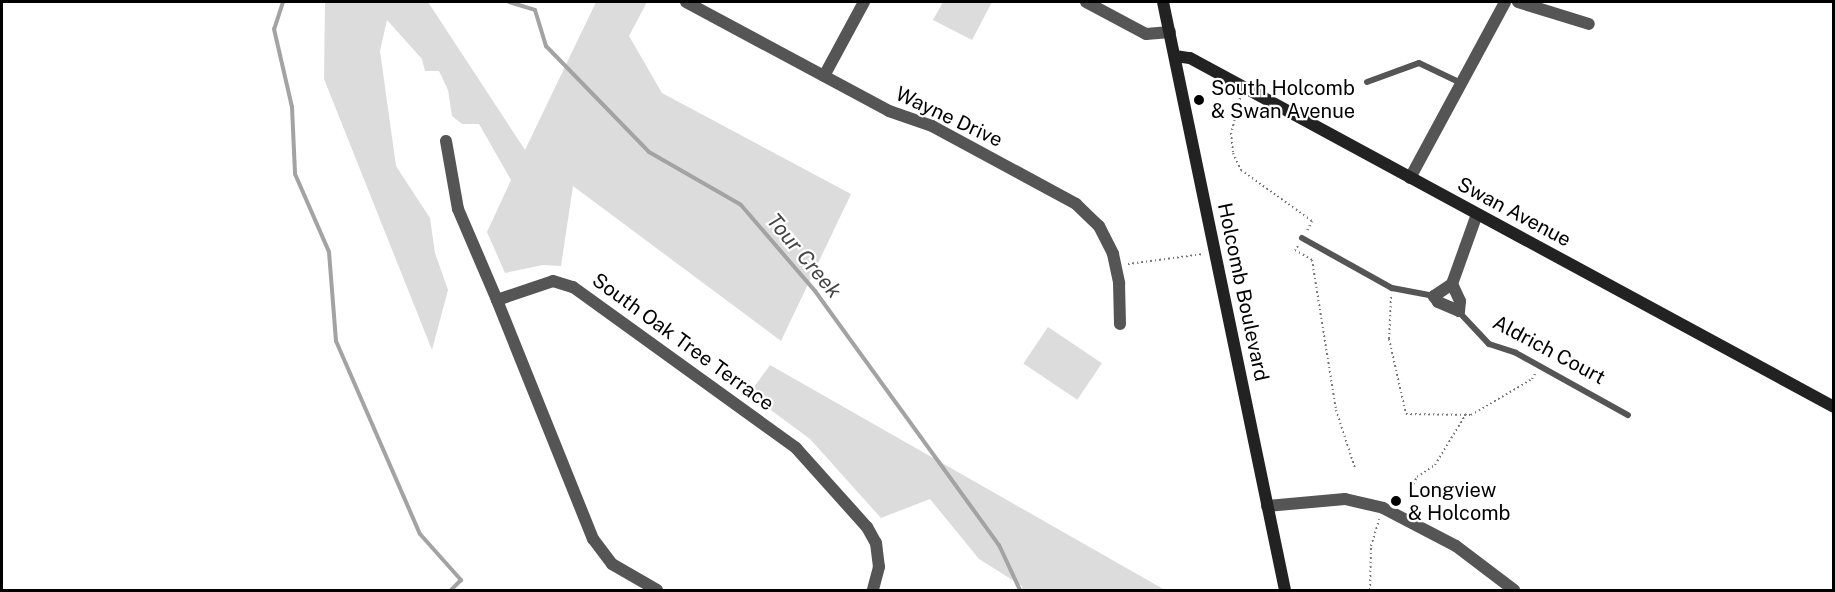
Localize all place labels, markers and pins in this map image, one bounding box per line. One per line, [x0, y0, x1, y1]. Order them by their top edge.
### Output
place label: South Holcomb & Swan Avenue [1211, 77, 1355, 124]
marker: South Holcomb & Swan Avenue [1192, 93, 1206, 107]
place label: Longview & Holcomb [1408, 478, 1510, 525]
marker: Longview & Holcomb [1389, 494, 1403, 508]

